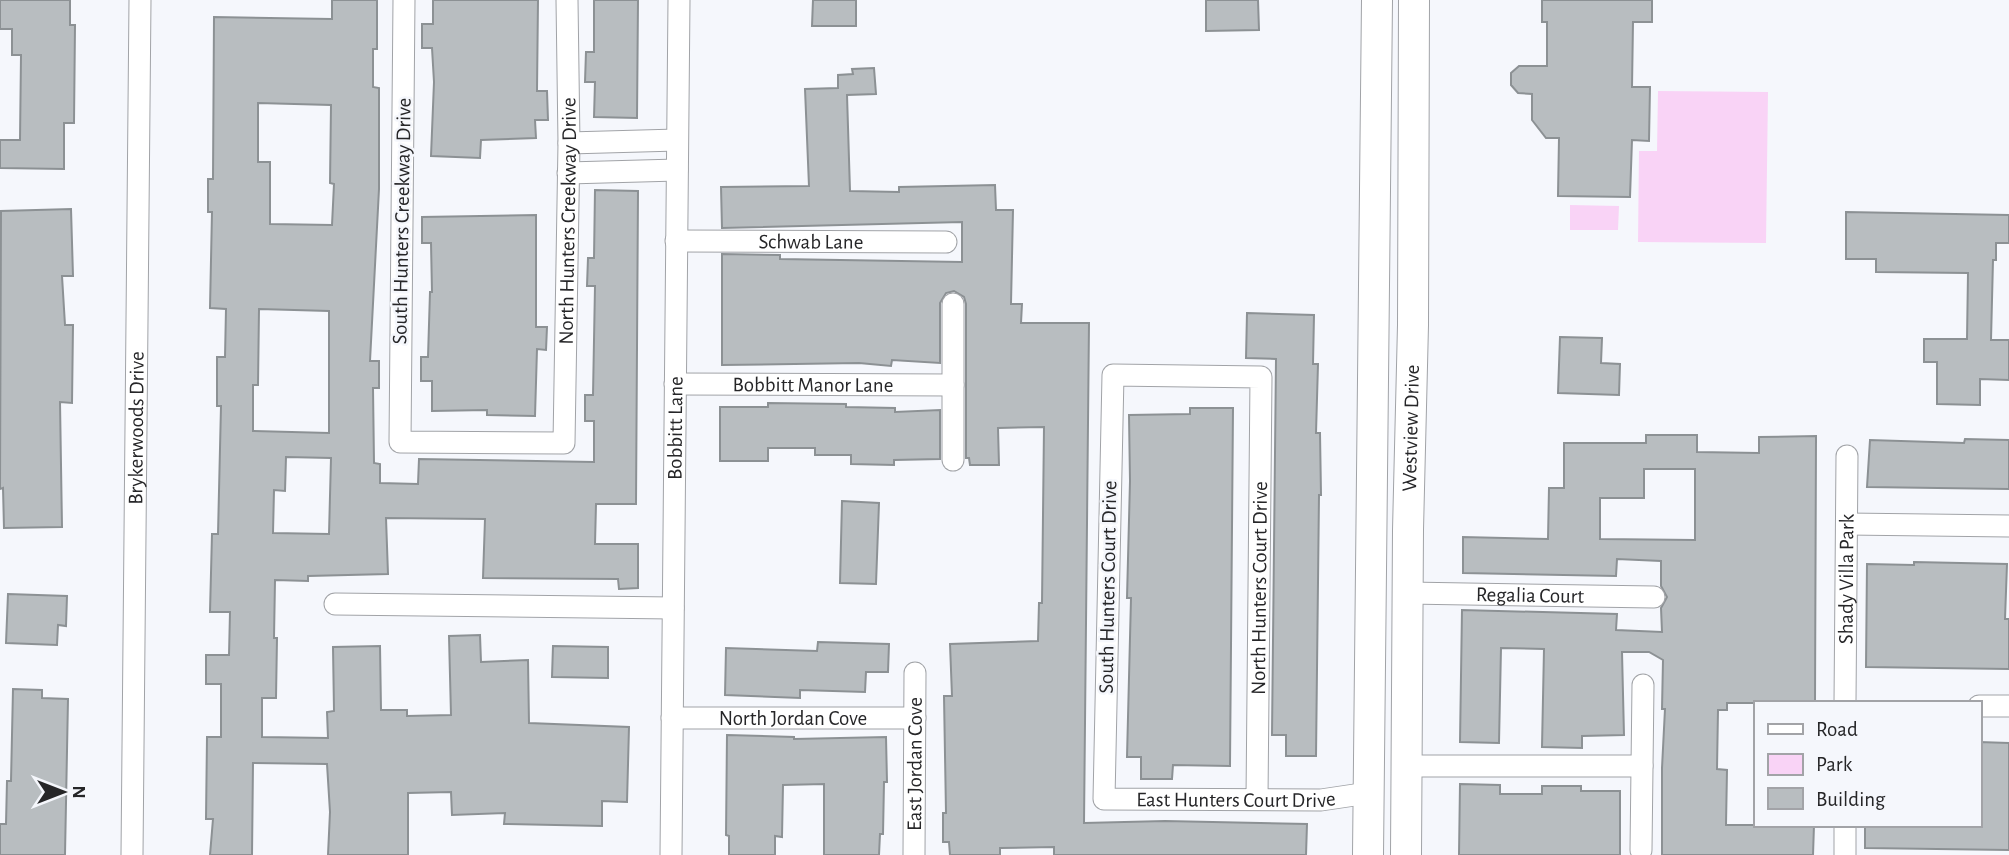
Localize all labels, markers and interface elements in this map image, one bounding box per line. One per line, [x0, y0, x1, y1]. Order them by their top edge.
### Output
street label: South Hunters Creekway Drive [389, 97, 415, 345]
street label: North Hunters Creekway Drive [555, 97, 580, 345]
street label: Schwab Lane [759, 231, 863, 252]
street label: Brykerwoods Drive [125, 351, 147, 505]
street label: Westview Drive [1398, 364, 1423, 492]
street label: Bobbitt Manor Lane [733, 374, 893, 395]
street label: Bobbitt Lane [664, 376, 686, 480]
street label: South Hunters Court Drive [1096, 480, 1120, 694]
street label: North Hunters Court Drive [1247, 481, 1271, 695]
street label: Shady Villa Park [1835, 513, 1857, 644]
street label: Regalia Court [1476, 584, 1585, 606]
street label: East Jordan Cove [904, 697, 925, 831]
legend [1754, 701, 1981, 827]
street label: North Jordan Cove [719, 708, 867, 729]
text: Road [1816, 719, 1858, 740]
text: Park [1816, 754, 1853, 775]
north arrow [28, 757, 98, 827]
text: N [69, 785, 88, 799]
street label: East Hunters Court Drive [1136, 787, 1337, 811]
text: Building [1816, 789, 1886, 810]

